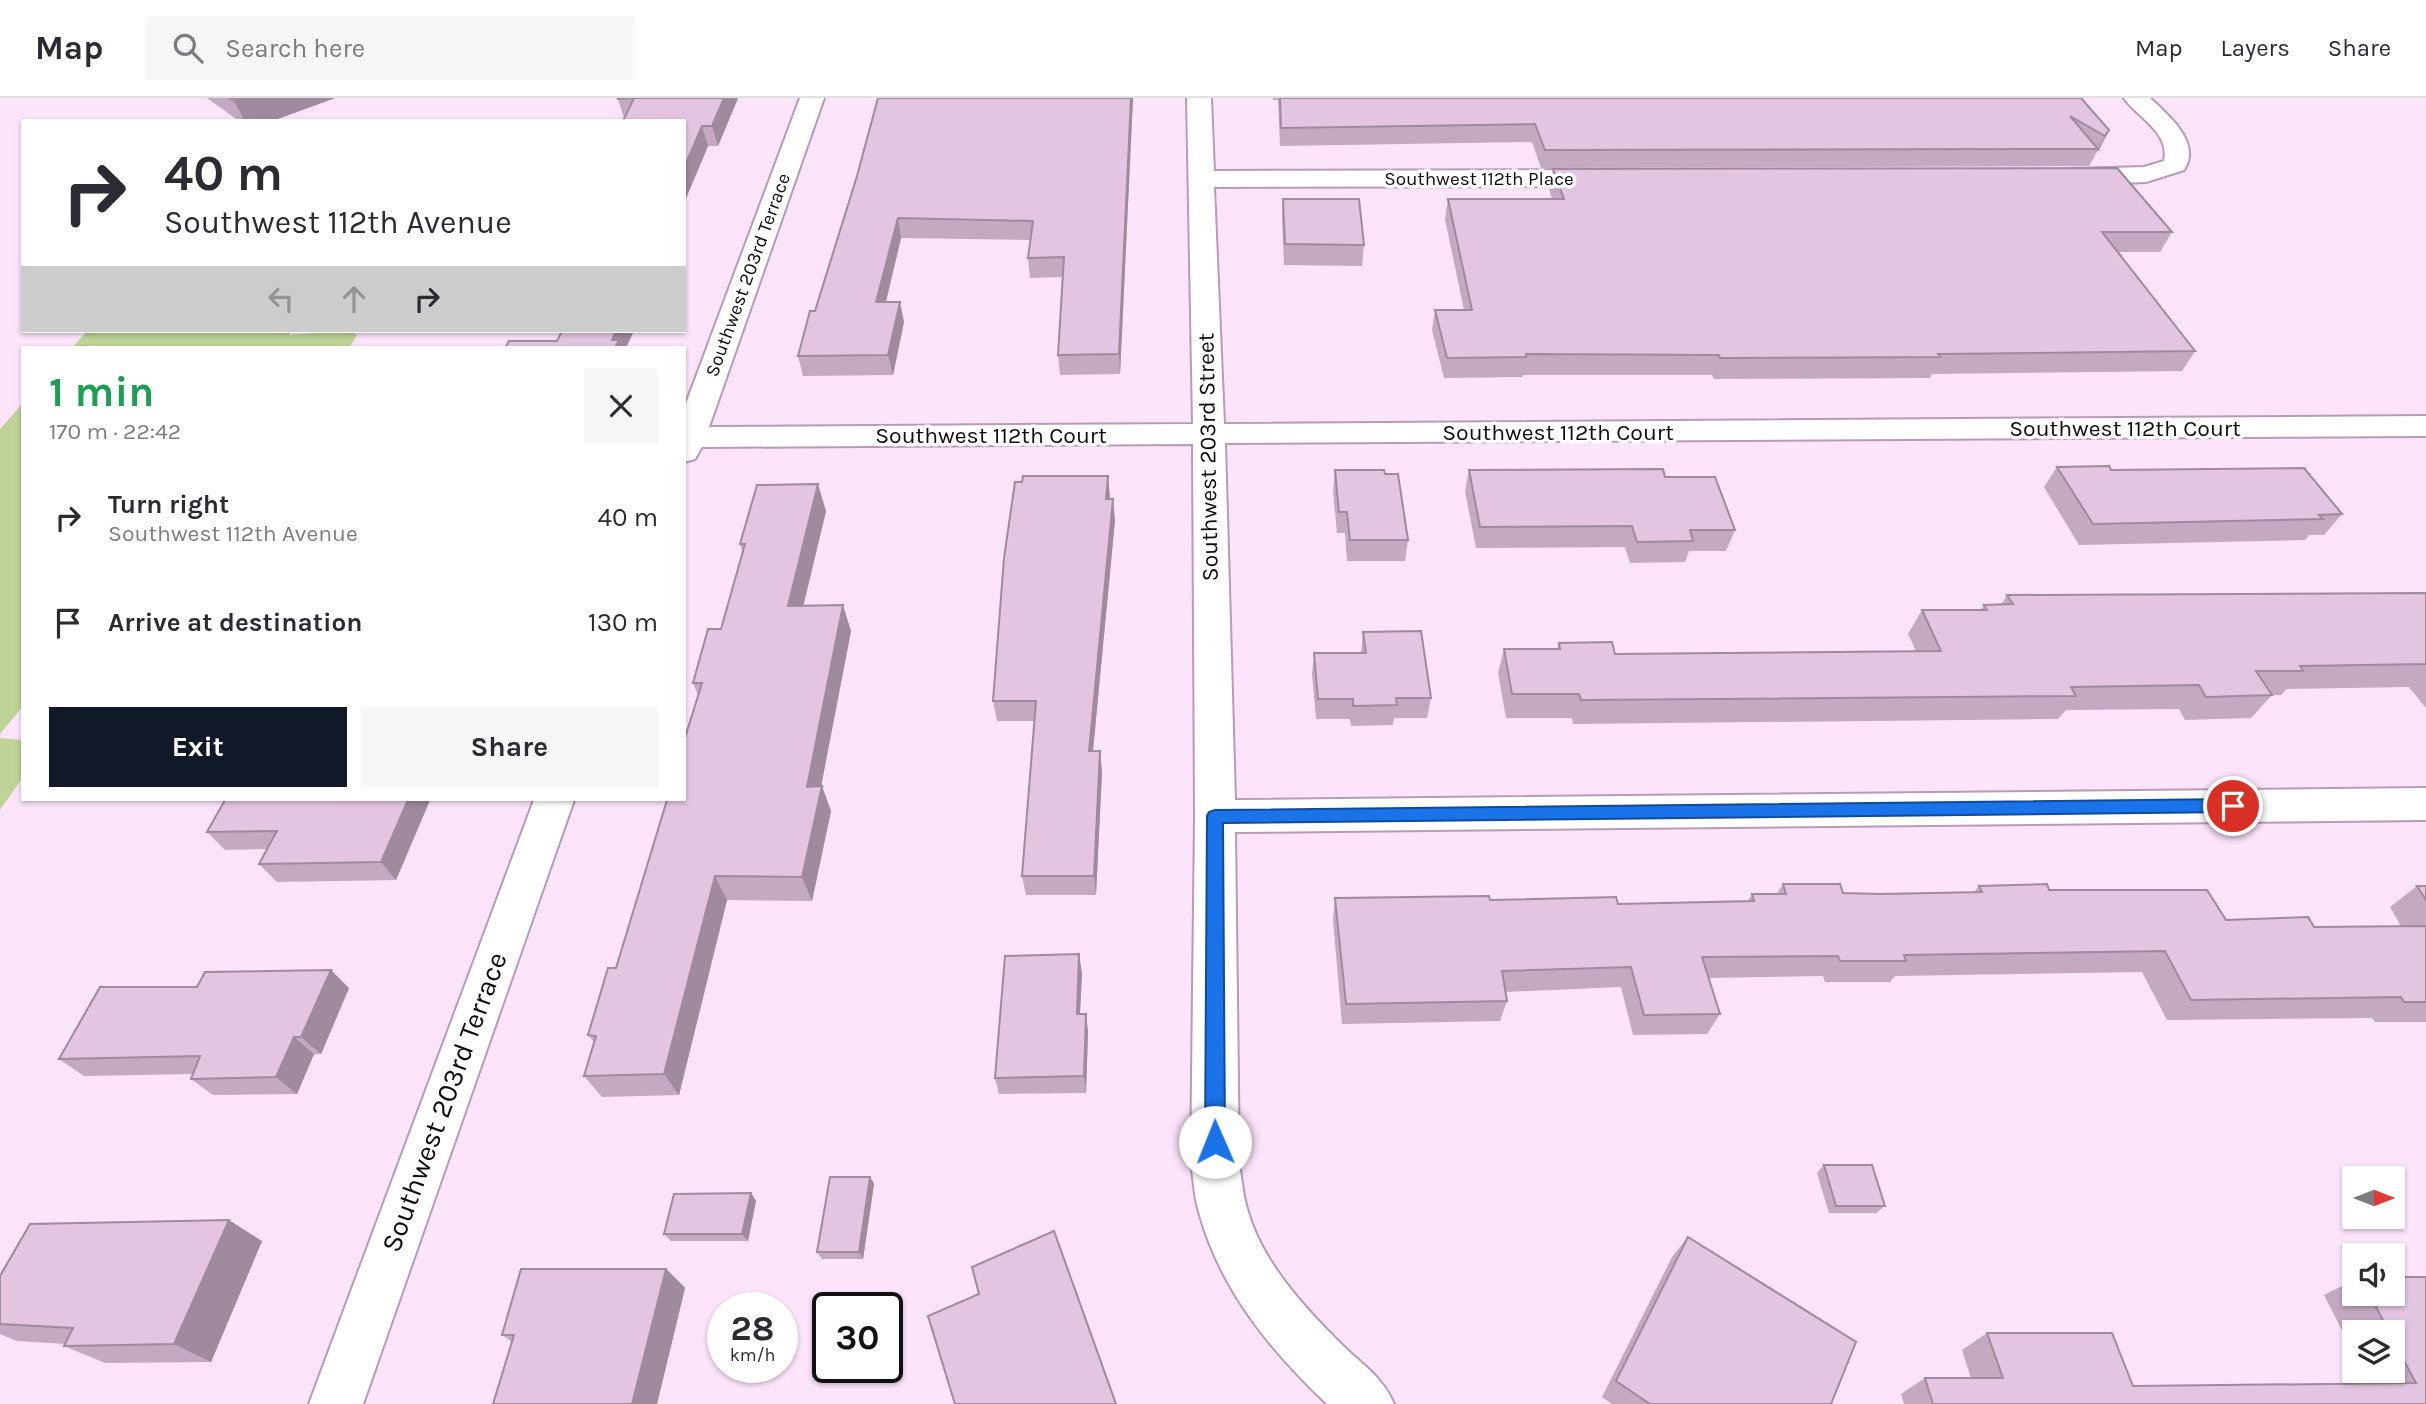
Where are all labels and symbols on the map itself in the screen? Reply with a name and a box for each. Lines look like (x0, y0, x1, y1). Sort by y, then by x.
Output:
street label: Southwest 112th Place (1384, 168, 1574, 190)
street label: Southwest 203rd Terrace (701, 170, 795, 380)
street label: Southwest 203rd Street (1192, 332, 1224, 582)
street label: Southwest 112th Court (2009, 415, 2241, 442)
street label: Southwest 112th Court (1442, 419, 1674, 446)
street label: Southwest 112th Court (875, 422, 1107, 449)
pin (2203, 776, 2263, 836)
street label: Southwest 203rd Terrace (374, 948, 514, 1256)
position arrow (1178, 1105, 1252, 1179)
north arrow (2342, 1166, 2404, 1228)
speed limit sign: 30 (812, 1292, 903, 1383)

